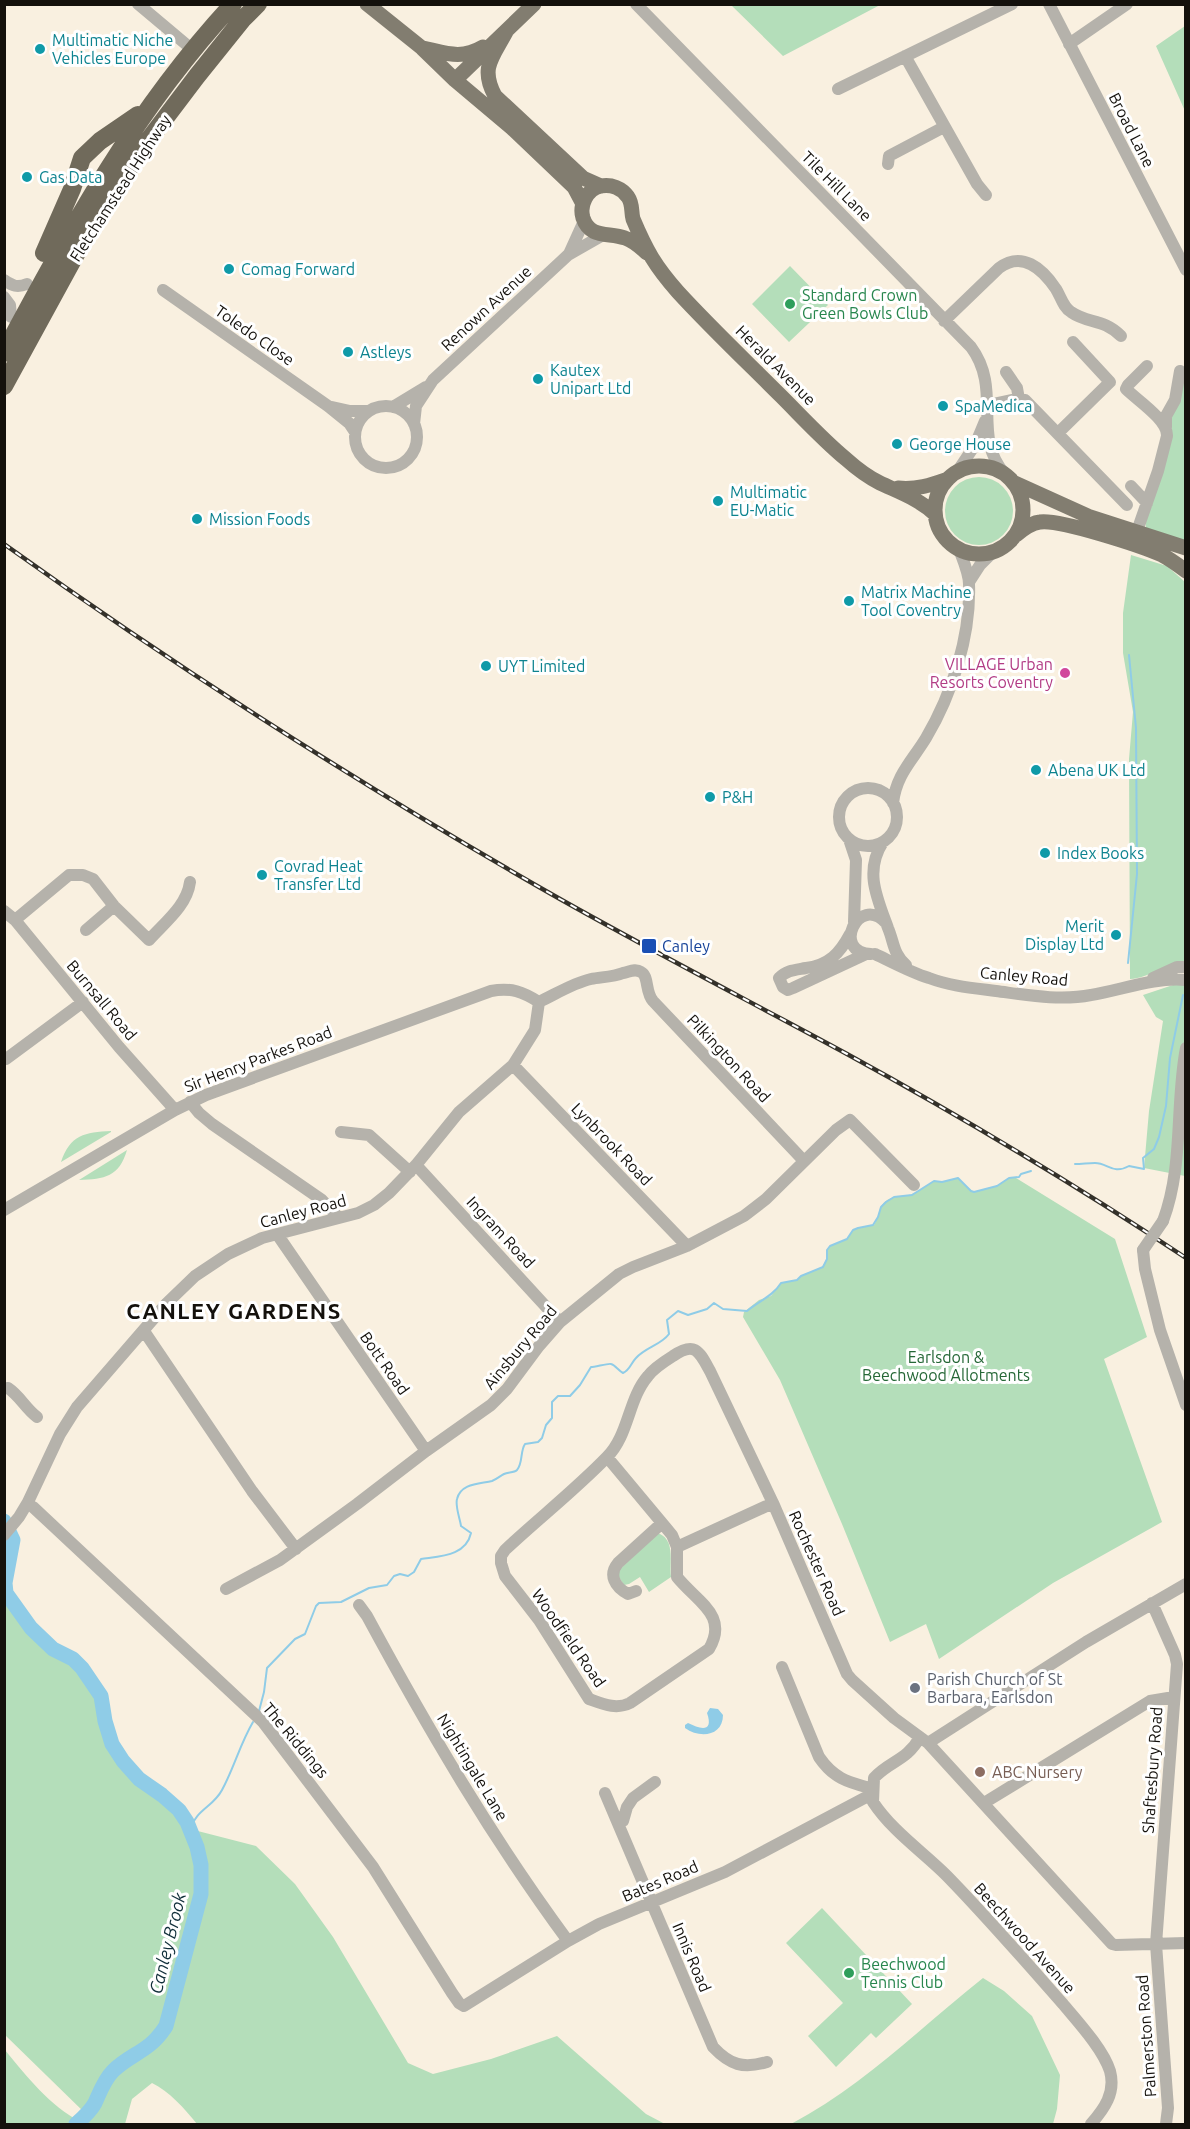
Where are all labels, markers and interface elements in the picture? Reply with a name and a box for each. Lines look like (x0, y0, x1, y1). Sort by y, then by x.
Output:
place label: Multimatic Niche Vehicles Europe (52, 31, 173, 67)
marker: Multimatic Niche Vehicles Europe (33, 42, 47, 56)
street label: Broad Lane (1106, 90, 1158, 170)
street label: Fletchamstead Highway (66, 111, 174, 265)
street label: Tile Hill Lane (798, 147, 876, 225)
place label: Gas Data (39, 168, 102, 186)
marker: Gas Data (20, 170, 34, 184)
place label: Comag Forward (241, 260, 355, 278)
marker: Comag Forward (222, 262, 236, 276)
street label: Renown Avenue (437, 262, 535, 354)
place label: Standard Crown Green Bowls Club (802, 286, 928, 322)
marker: Standard Crown Green Bowls Club (783, 297, 797, 311)
street label: Toledo Close (212, 301, 298, 369)
street label: Herald Avenue (732, 321, 820, 409)
place label: Astleys (360, 343, 412, 361)
marker: Astleys (341, 345, 355, 359)
place label: Kautex Unipart Ltd (550, 361, 631, 397)
marker: Kautex Unipart Ltd (531, 372, 545, 386)
place label: SpaMedica (955, 397, 1033, 415)
marker: SpaMedica (936, 399, 950, 413)
place label: George House (909, 435, 1011, 453)
marker: George House (890, 437, 904, 451)
place label: Multimatic EU-Matic (730, 483, 808, 519)
marker: Multimatic EU-Matic (711, 494, 725, 508)
place label: Mission Foods (209, 510, 310, 528)
marker: Mission Foods (190, 512, 204, 526)
place label: Matrix Machine Tool Coventry (861, 583, 972, 619)
marker: Matrix Machine Tool Coventry (842, 594, 856, 608)
place label: VILLAGE Urban Resorts Coventry (930, 655, 1053, 691)
place label: UYT Limited (498, 657, 585, 675)
marker: UYT Limited (479, 659, 493, 673)
marker: VILLAGE Urban Resorts Coventry (1058, 666, 1072, 680)
place label: Abena UK Ltd (1048, 761, 1146, 779)
marker: Abena UK Ltd (1029, 763, 1043, 777)
place label: P&H (722, 788, 753, 806)
marker: P&H (703, 790, 717, 804)
place label: Index Books (1057, 844, 1144, 862)
marker: Index Books (1038, 846, 1052, 860)
place label: Covrad Heat Transfer Ltd (274, 857, 363, 893)
marker: Covrad Heat Transfer Ltd (255, 868, 269, 882)
place label: Merit Display Ltd (1025, 917, 1105, 953)
marker: Merit Display Ltd (1109, 928, 1123, 942)
marker: Canley (640, 937, 658, 955)
place label: Canley (662, 937, 710, 955)
street label: Burnsall Road (63, 956, 141, 1044)
street label: Canley Road (979, 963, 1069, 989)
street label: Pilkington Road (684, 1010, 774, 1106)
street label: Sir Henry Parkes Road (182, 1023, 334, 1095)
street label: Lynbrook Road (568, 1099, 656, 1189)
street label: Canley Road (258, 1191, 348, 1231)
street label: Ingram Road (463, 1193, 539, 1271)
district label: CANLEY GARDENS (126, 1298, 342, 1323)
street label: Ainsbury Road (480, 1302, 560, 1392)
street label: Bott Road (357, 1328, 413, 1398)
park label: Earlsdon & Beechwood Allotments (862, 1348, 1030, 1384)
street label: Rochester Road (786, 1508, 848, 1618)
street label: Woodfield Road (528, 1586, 610, 1690)
place label: Parish Church of St Barbara, Earlsdon (927, 1670, 1063, 1706)
marker: Parish Church of St Barbara, Earlsdon (908, 1681, 922, 1695)
street label: The Riddings (259, 1699, 333, 1781)
street label: Shaftesbury Road (1139, 1706, 1165, 1834)
street label: Nightingale Lane (434, 1710, 512, 1824)
place label: ABC Nursery (992, 1763, 1083, 1781)
marker: ABC Nursery (973, 1765, 987, 1779)
street label: Bates Road (619, 1857, 701, 1905)
street label: Beechwood Avenue (971, 1879, 1079, 1997)
water label: Canley Brook (145, 1889, 189, 1996)
street label: Innis Road (669, 1920, 715, 1994)
place label: Beechwood Tennis Club (861, 1955, 946, 1991)
marker: Beechwood Tennis Club (842, 1966, 856, 1980)
street label: Palmerston Road (1133, 1974, 1159, 2098)

